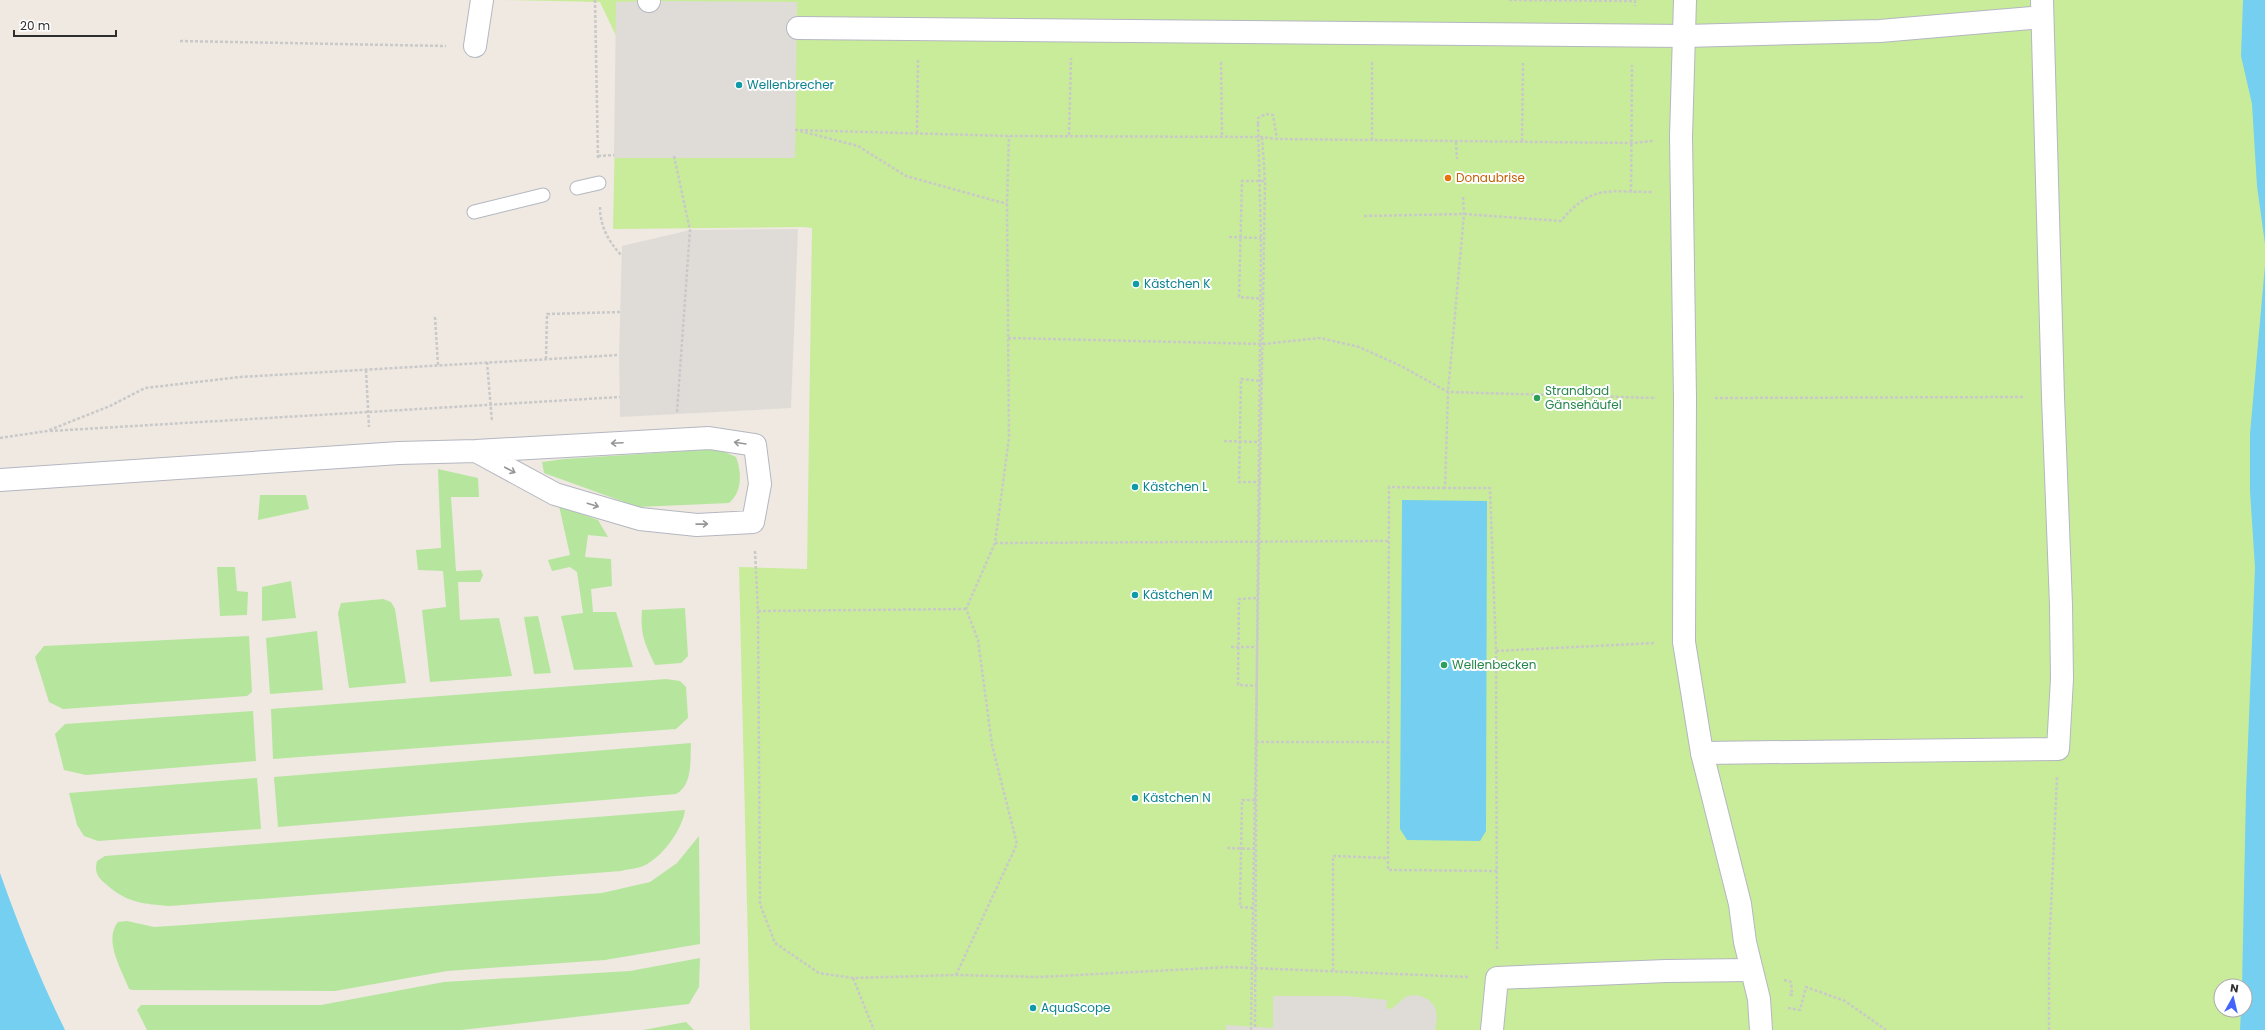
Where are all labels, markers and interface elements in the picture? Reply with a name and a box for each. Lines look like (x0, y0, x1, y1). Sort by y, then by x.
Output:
scale bar (14, 12, 116, 38)
text: 20 m (20, 17, 50, 34)
place label: Wellenbrecher (747, 76, 835, 93)
marker: Wellenbrecher (734, 80, 744, 90)
place label: Donaubrise (1456, 169, 1525, 186)
marker: Donaubrise (1443, 173, 1453, 183)
place label: Kästchen K (1144, 275, 1210, 292)
marker: Kästchen K (1131, 279, 1141, 289)
place label: Strandbad Gänsehäufel (1545, 382, 1622, 413)
marker: Strandbad Gänsehäufel (1532, 393, 1542, 403)
one-way arrow (611, 439, 624, 447)
one-way arrow (734, 439, 747, 447)
one-way arrow (504, 466, 516, 474)
place label: Kästchen L (1143, 478, 1207, 495)
marker: Kästchen L (1130, 482, 1140, 492)
one-way arrow (586, 502, 599, 509)
one-way arrow (695, 520, 708, 528)
place label: Kästchen M (1143, 586, 1213, 603)
marker: Kästchen M (1130, 590, 1140, 600)
place label: Wellenbecken (1452, 656, 1536, 673)
marker: Wellenbecken (1439, 660, 1449, 670)
place label: Kästchen N (1143, 789, 1211, 806)
marker: Kästchen N (1130, 793, 1140, 803)
north arrow (2213, 978, 2253, 1018)
text: N (2229, 980, 2240, 997)
place label: AquaScope (1041, 999, 1111, 1016)
marker: AquaScope (1028, 1003, 1038, 1013)

